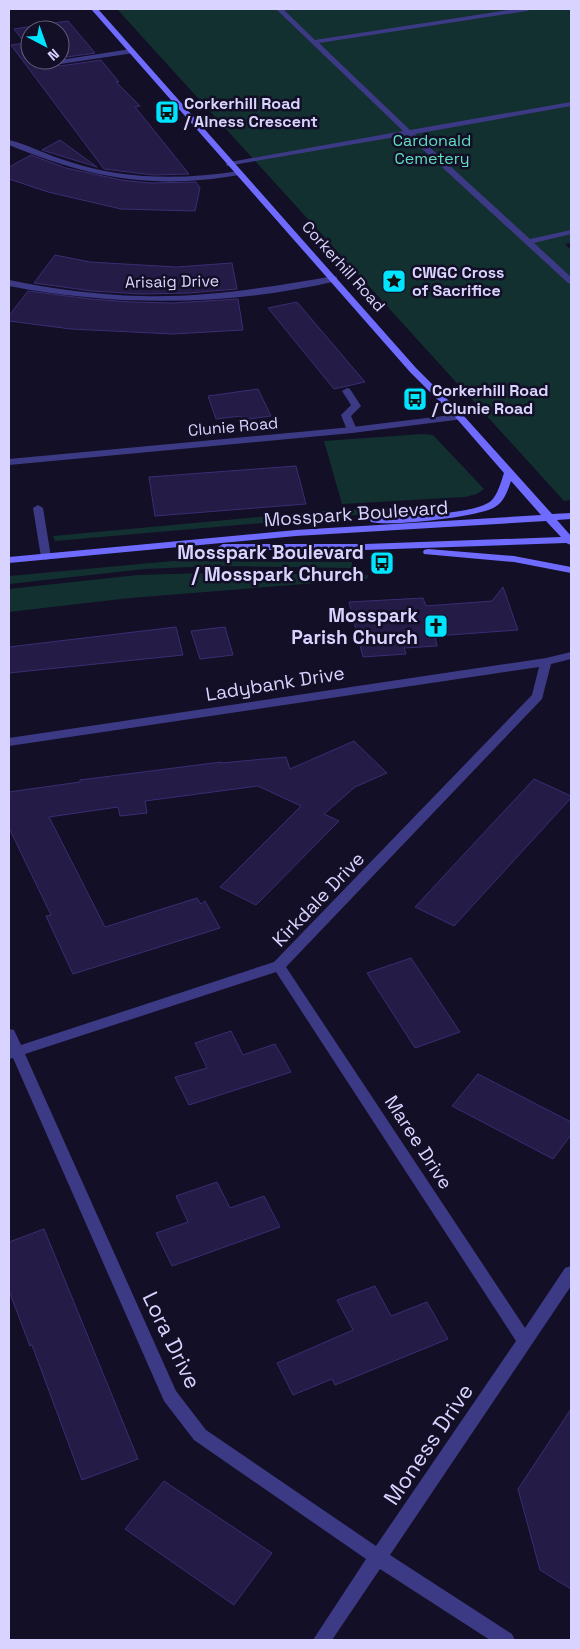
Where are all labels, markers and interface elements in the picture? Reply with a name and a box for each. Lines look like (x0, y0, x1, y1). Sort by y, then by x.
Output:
north arrow (20, 20, 70, 70)
text: N (44, 45, 63, 65)
place label: Corkerhill Road / Alness Crescent (183, 93, 318, 132)
bus stop icon: Corkerhill Road / Alness Crescent (154, 99, 180, 125)
park label: Cardonald Cemetery (393, 130, 471, 169)
street label: Corkerhill Road (297, 217, 390, 316)
place label: CWGC Cross of Sacrifice (412, 262, 504, 301)
place icon: CWGC Cross of Sacrifice (381, 268, 407, 294)
street label: Arisaig Drive (125, 270, 219, 293)
place label: Corkerhill Road / Clunie Road (431, 380, 548, 419)
bus stop icon: Corkerhill Road / Clunie Road (402, 386, 428, 412)
street label: Clunie Road (187, 412, 279, 441)
street label: Mosspark Boulevard (263, 495, 449, 532)
place label: Mosspark Boulevard / Mosspark Church (177, 540, 364, 587)
bus stop icon: Mosspark Boulevard / Mosspark Church (369, 550, 395, 576)
place label: Mosspark Parish Church (291, 603, 418, 650)
church icon: Mosspark Parish Church (423, 613, 449, 639)
street label: Ladybank Drive (204, 660, 346, 707)
street label: Kirkdale Drive (267, 847, 370, 952)
street label: Maree Drive (379, 1091, 458, 1194)
street label: Lora Drive (137, 1287, 207, 1393)
street label: Moness Drive (377, 1378, 479, 1510)

